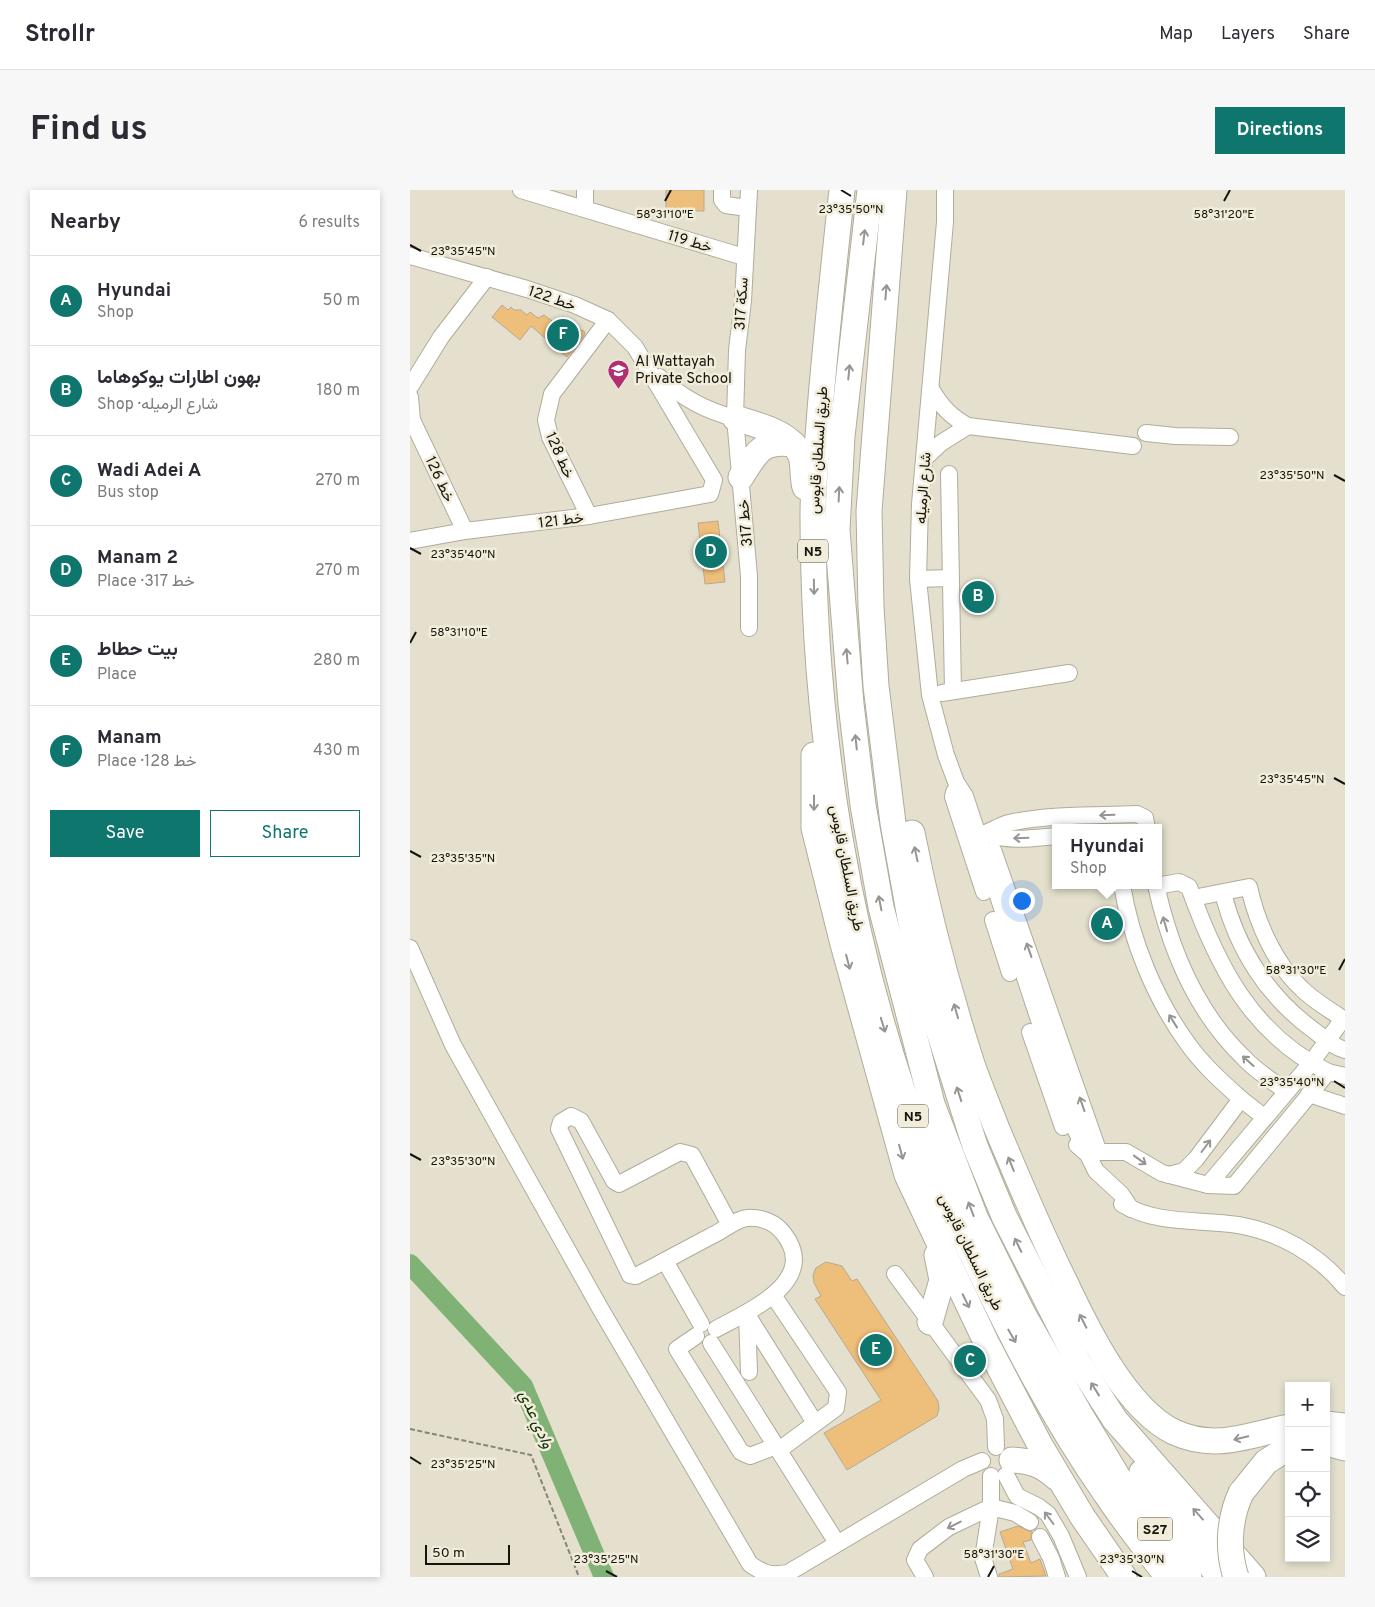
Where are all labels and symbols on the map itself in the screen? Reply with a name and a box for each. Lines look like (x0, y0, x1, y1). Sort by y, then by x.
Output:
text: 23°35'50"N (818, 202, 884, 218)
text: 58°31'10"E (636, 207, 694, 223)
text: 58°31'20"E (1193, 207, 1255, 223)
street label: خط 119 (665, 227, 714, 258)
one-way arrow (860, 230, 870, 246)
text: 23°35'45"N (431, 244, 495, 260)
street label: سكة 317 (731, 277, 754, 331)
street label: خط 122 (525, 282, 578, 316)
one-way arrow (881, 284, 891, 300)
pin: F (547, 316, 579, 354)
place label: Al Wattayah Private School (635, 353, 732, 389)
school or university icon: Al Wattayah Private School (607, 358, 631, 389)
one-way arrow (844, 364, 854, 380)
street label: طريق السلطان قابوس (806, 385, 833, 515)
street label: خط 128 (540, 429, 577, 482)
street label: شارع الرميله (913, 451, 936, 525)
street label: خط 126 (420, 454, 458, 506)
text: 23°35'50"N (1259, 468, 1325, 484)
one-way arrow (834, 486, 843, 502)
street label: خط 317 (735, 498, 758, 547)
street label: خط 121 (537, 509, 585, 534)
pin: D (695, 533, 727, 571)
road number: N5 (798, 540, 828, 562)
text: 23°35'40"N (430, 547, 496, 563)
one-way arrow (809, 578, 819, 595)
pin: B (962, 578, 994, 616)
text: 58°31'10"E (430, 625, 488, 641)
one-way arrow (842, 648, 852, 664)
one-way arrow (851, 735, 861, 751)
text: 23°35'45"N (1260, 772, 1324, 788)
one-way arrow (809, 795, 819, 811)
street label: طريق السلطان قابوس (824, 804, 867, 933)
one-way arrow (1099, 811, 1115, 820)
one-way arrow (1014, 834, 1030, 843)
one-way arrow (911, 846, 920, 862)
text: 23°35'35"N (431, 851, 495, 867)
your location (1009, 888, 1035, 914)
one-way arrow (875, 895, 885, 911)
pin: A (1091, 905, 1123, 943)
one-way arrow (1160, 916, 1170, 932)
one-way arrow (1024, 943, 1033, 959)
one-way arrow (844, 953, 853, 969)
text: 58°31'30"E (1266, 963, 1326, 979)
one-way arrow (951, 1003, 961, 1019)
one-way arrow (1168, 1015, 1178, 1029)
one-way arrow (878, 1017, 888, 1033)
one-way arrow (1241, 1056, 1254, 1067)
text: 23°35'40"N (1259, 1075, 1325, 1091)
one-way arrow (954, 1087, 963, 1103)
one-way arrow (1077, 1097, 1086, 1112)
road number: N5 (898, 1104, 928, 1128)
one-way arrow (1200, 1140, 1211, 1153)
one-way arrow (896, 1143, 906, 1159)
text: 23°35'30"N (431, 1154, 495, 1170)
one-way arrow (1133, 1155, 1147, 1165)
one-way arrow (1006, 1156, 1015, 1171)
street label: طريق السلطان قابوس (933, 1191, 1006, 1314)
one-way arrow (966, 1202, 976, 1217)
one-way arrow (1013, 1238, 1023, 1253)
one-way arrow (961, 1293, 971, 1308)
one-way arrow (1078, 1313, 1088, 1328)
one-way arrow (1007, 1329, 1017, 1344)
pin: E (860, 1331, 892, 1369)
pin: C (954, 1342, 986, 1380)
one-way arrow (1089, 1382, 1099, 1396)
water label: وادي عدي (512, 1388, 557, 1453)
one-way arrow (1234, 1434, 1250, 1443)
text: 23°35'25"N (431, 1457, 495, 1473)
one-way arrow (1192, 1507, 1204, 1520)
one-way arrow (1044, 1511, 1054, 1525)
road number: S27 (1138, 1518, 1172, 1540)
one-way arrow (946, 1520, 961, 1530)
scale bar (425, 1542, 510, 1565)
text: 58°31'30"E (964, 1547, 1024, 1563)
text: 23°35'25"N (574, 1552, 638, 1568)
text: 23°35'30"N (1100, 1552, 1164, 1568)

